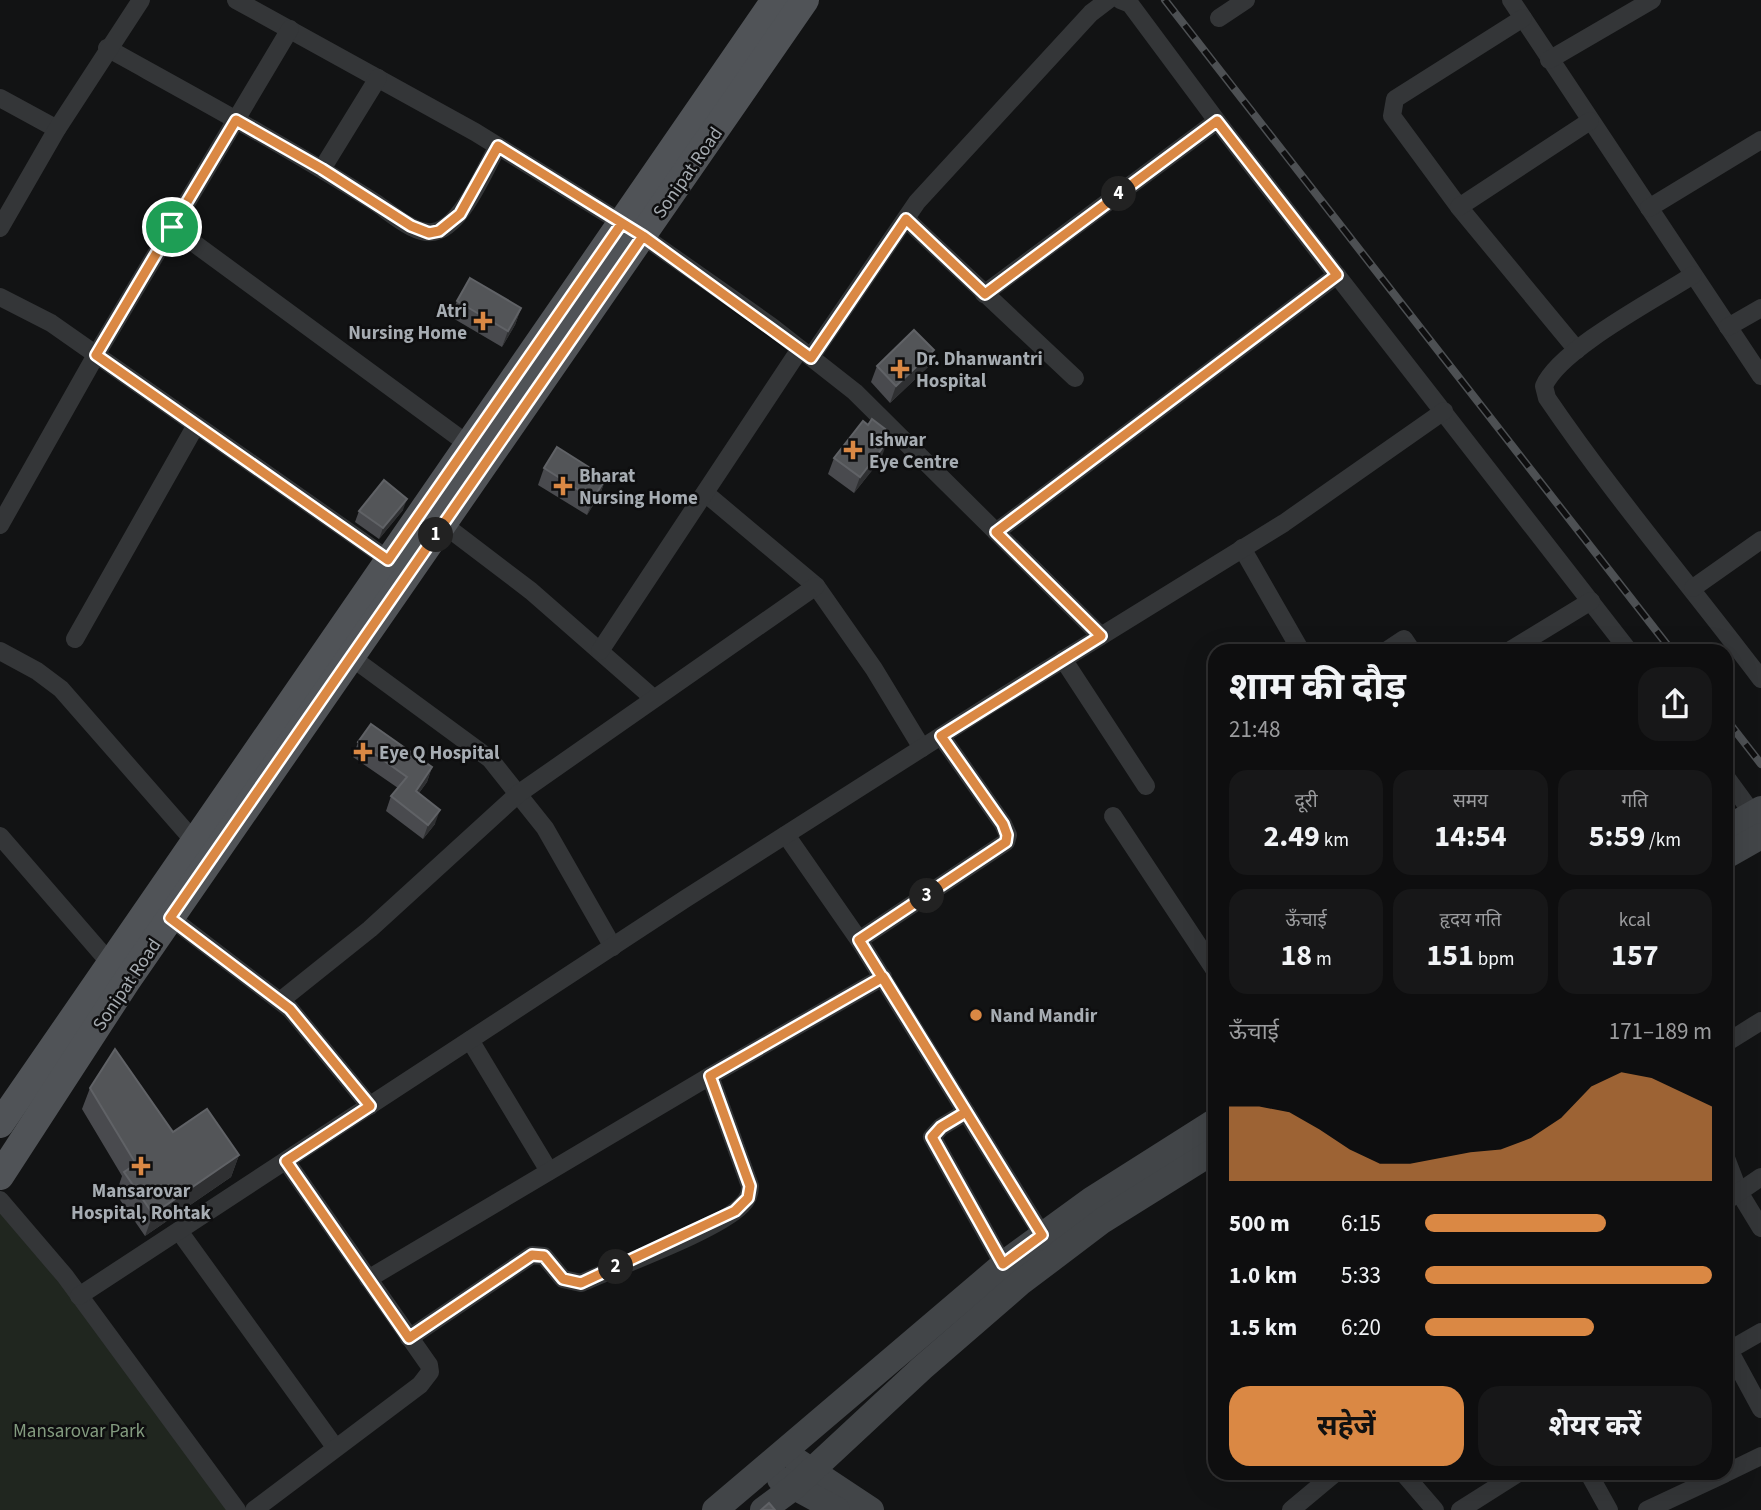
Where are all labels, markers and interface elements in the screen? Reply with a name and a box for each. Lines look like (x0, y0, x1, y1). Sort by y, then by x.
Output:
street label: Sonipat Road (647, 122, 730, 224)
pin: 4 (1102, 176, 1136, 212)
text: 4 (1113, 180, 1124, 207)
pin (142, 197, 202, 257)
icon: arrive (153, 208, 191, 246)
place label: Atri Nursing Home (348, 298, 467, 347)
marker: Atri Nursing Home (473, 311, 493, 331)
place label: Dr. Dhanwantri Hospital (916, 346, 1043, 395)
marker: Dr. Dhanwantri Hospital (890, 359, 910, 379)
place label: Ishwar Eye Centre (869, 427, 959, 476)
marker: Ishwar Eye Centre (843, 440, 863, 460)
place label: Bharat Nursing Home (579, 463, 698, 512)
marker: Bharat Nursing Home (553, 476, 573, 496)
pin: 1 (418, 518, 453, 552)
text: 1 (430, 521, 441, 548)
text: शाम की दौड़ (1229, 660, 1406, 714)
button: share (1638, 667, 1712, 741)
text: 21:48 (1229, 713, 1280, 746)
place label: Eye Q Hospital (379, 740, 500, 767)
marker: Eye Q Hospital (353, 742, 373, 762)
text: दूरी (1295, 788, 1318, 815)
text: समय (1453, 788, 1488, 815)
text: गति (1622, 788, 1648, 815)
text: 2.49 (1263, 815, 1320, 858)
text: 14:54 (1434, 815, 1507, 858)
text: 5:59 (1589, 815, 1645, 858)
text: km (1320, 827, 1349, 854)
text: /km (1645, 827, 1681, 854)
pin: 3 (909, 878, 944, 914)
text: 3 (921, 882, 932, 909)
text: ऊँचाई (1286, 907, 1327, 934)
text: हृदय गति (1440, 907, 1501, 934)
text: kcal (1619, 907, 1651, 934)
street label: Sonipat Road (86, 933, 168, 1036)
text: 18 (1281, 934, 1312, 977)
text: 151 (1426, 934, 1474, 977)
text: 157 (1611, 934, 1659, 977)
text: m (1312, 946, 1332, 973)
text: bpm (1474, 946, 1515, 973)
place label: Nand Mandir (990, 1003, 1098, 1030)
marker: Nand Mandir (968, 1007, 984, 1023)
text: ऊँचाई (1229, 1015, 1279, 1048)
text: 171–189 m (1609, 1015, 1712, 1048)
marker: Mansarovar Hospital, Rohtak (131, 1156, 151, 1176)
place label: Mansarovar Hospital, Rohtak (71, 1178, 211, 1227)
text: 500 m (1229, 1207, 1290, 1240)
text: 6:15 (1341, 1207, 1381, 1240)
pin: 2 (598, 1250, 634, 1284)
text: 2 (610, 1253, 621, 1280)
text: 1.0 km (1229, 1259, 1297, 1292)
text: 5:33 (1341, 1259, 1381, 1292)
text: 1.5 km (1229, 1311, 1297, 1344)
text: 6:20 (1341, 1311, 1381, 1344)
button: सहेजें (1229, 1386, 1464, 1466)
button: शेयर करें (1478, 1386, 1712, 1466)
park label: Mansarovar Park (13, 1418, 146, 1445)

